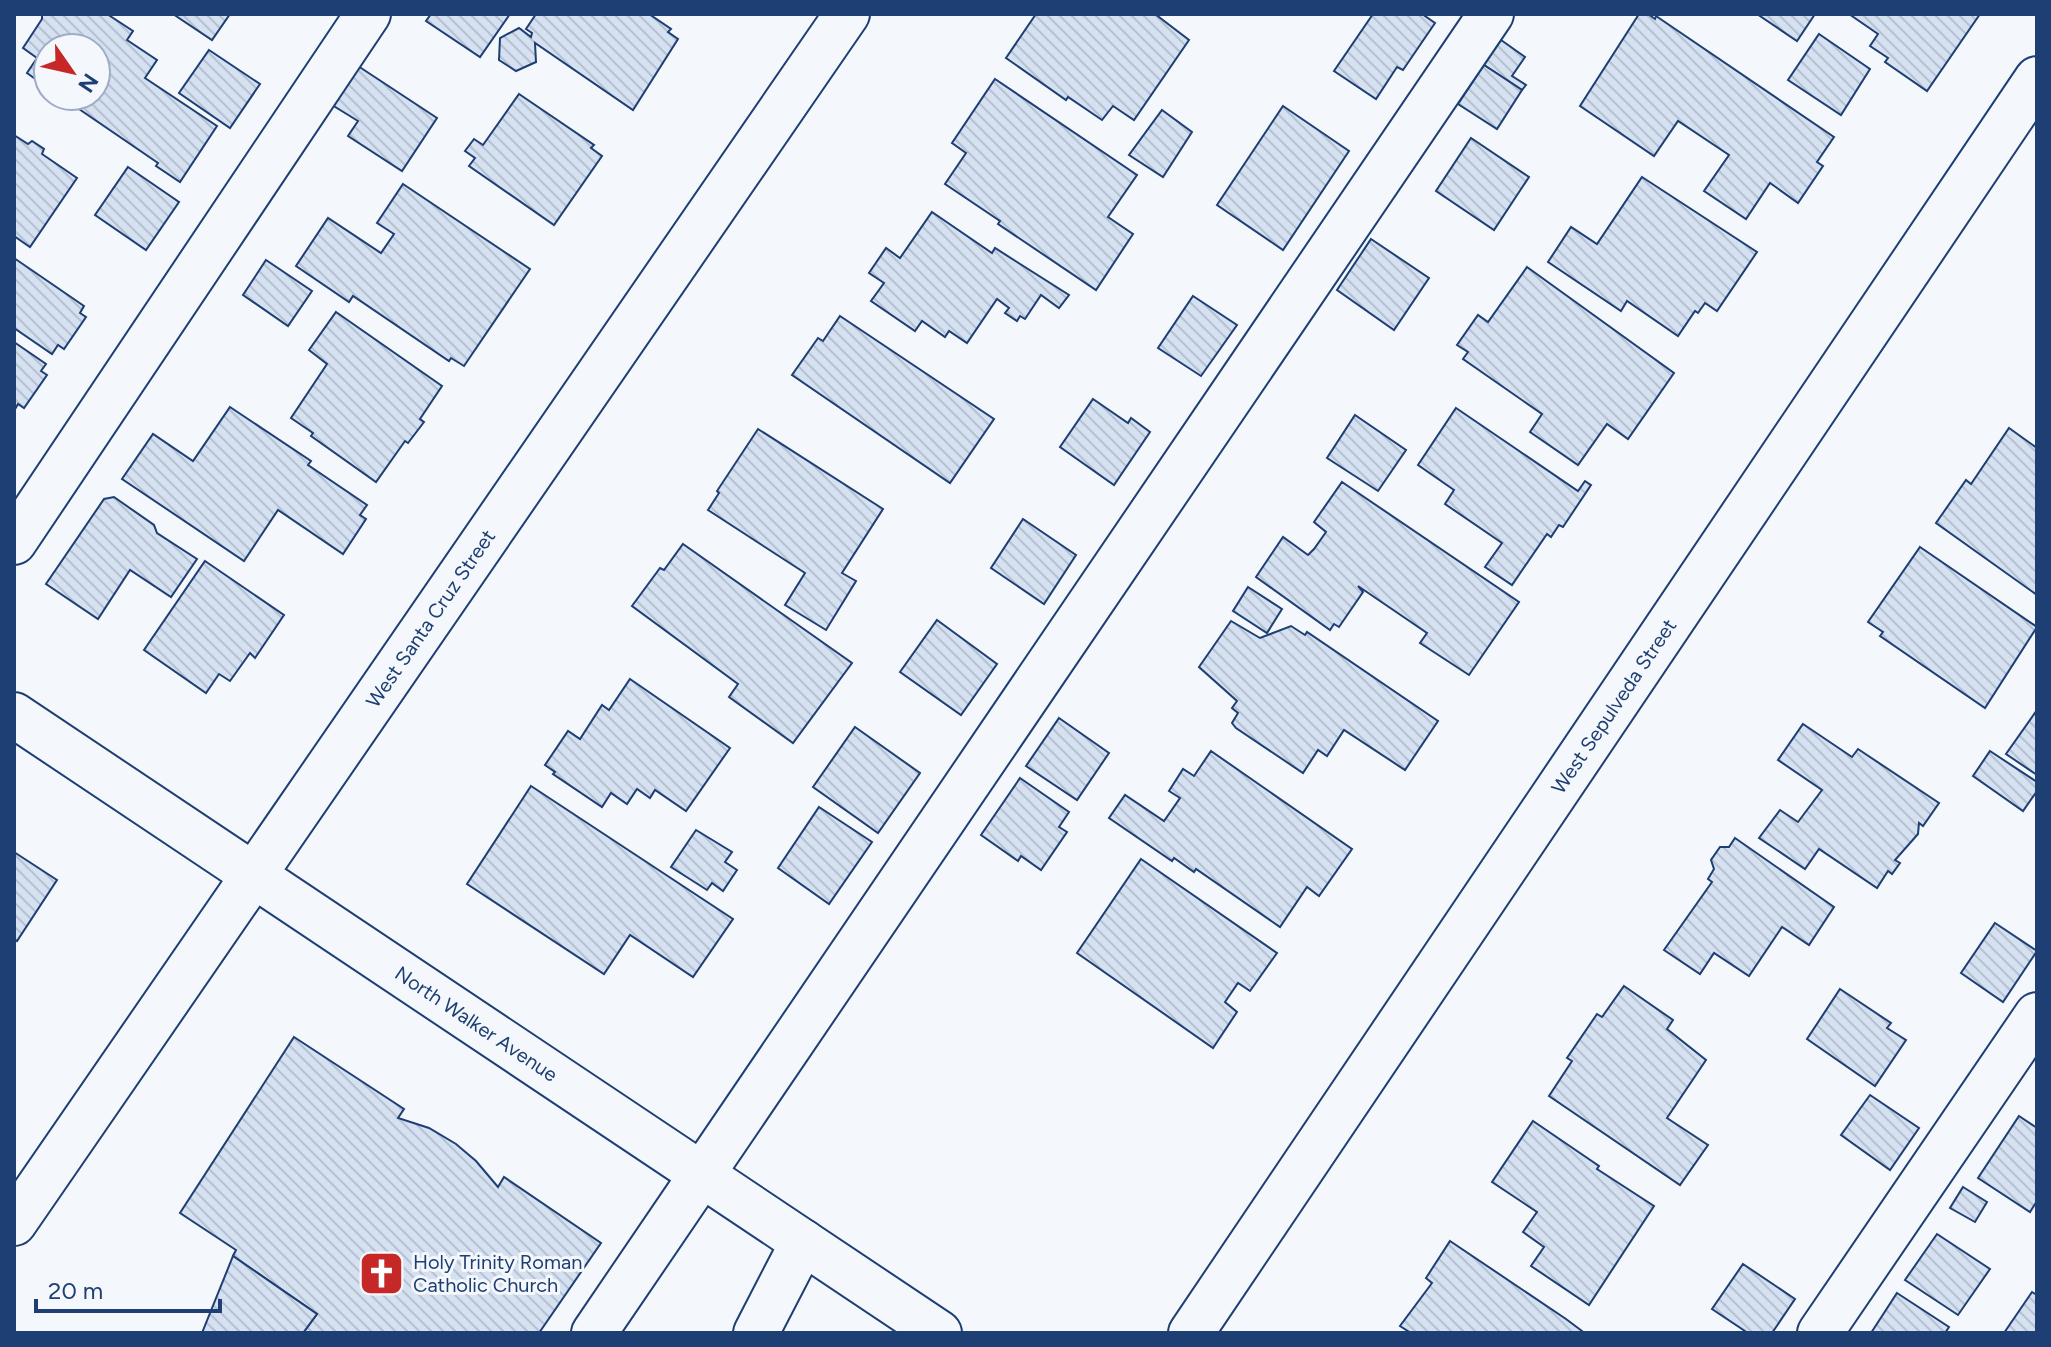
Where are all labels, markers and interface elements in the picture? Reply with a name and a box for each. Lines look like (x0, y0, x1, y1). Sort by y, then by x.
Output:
north arrow (32, 32, 112, 112)
text: N (72, 68, 104, 98)
street label: West Santa Cruz Street (361, 525, 500, 712)
street label: West Sepulveda Street (1546, 614, 1681, 798)
street label: North Walker Avenue (391, 961, 562, 1087)
church icon: Holy Trinity Roman Catholic Church (358, 1250, 406, 1298)
place label: Holy Trinity Roman Catholic Church (413, 1250, 582, 1297)
scale bar (36, 1263, 220, 1313)
text: 20 m (48, 1276, 103, 1305)

